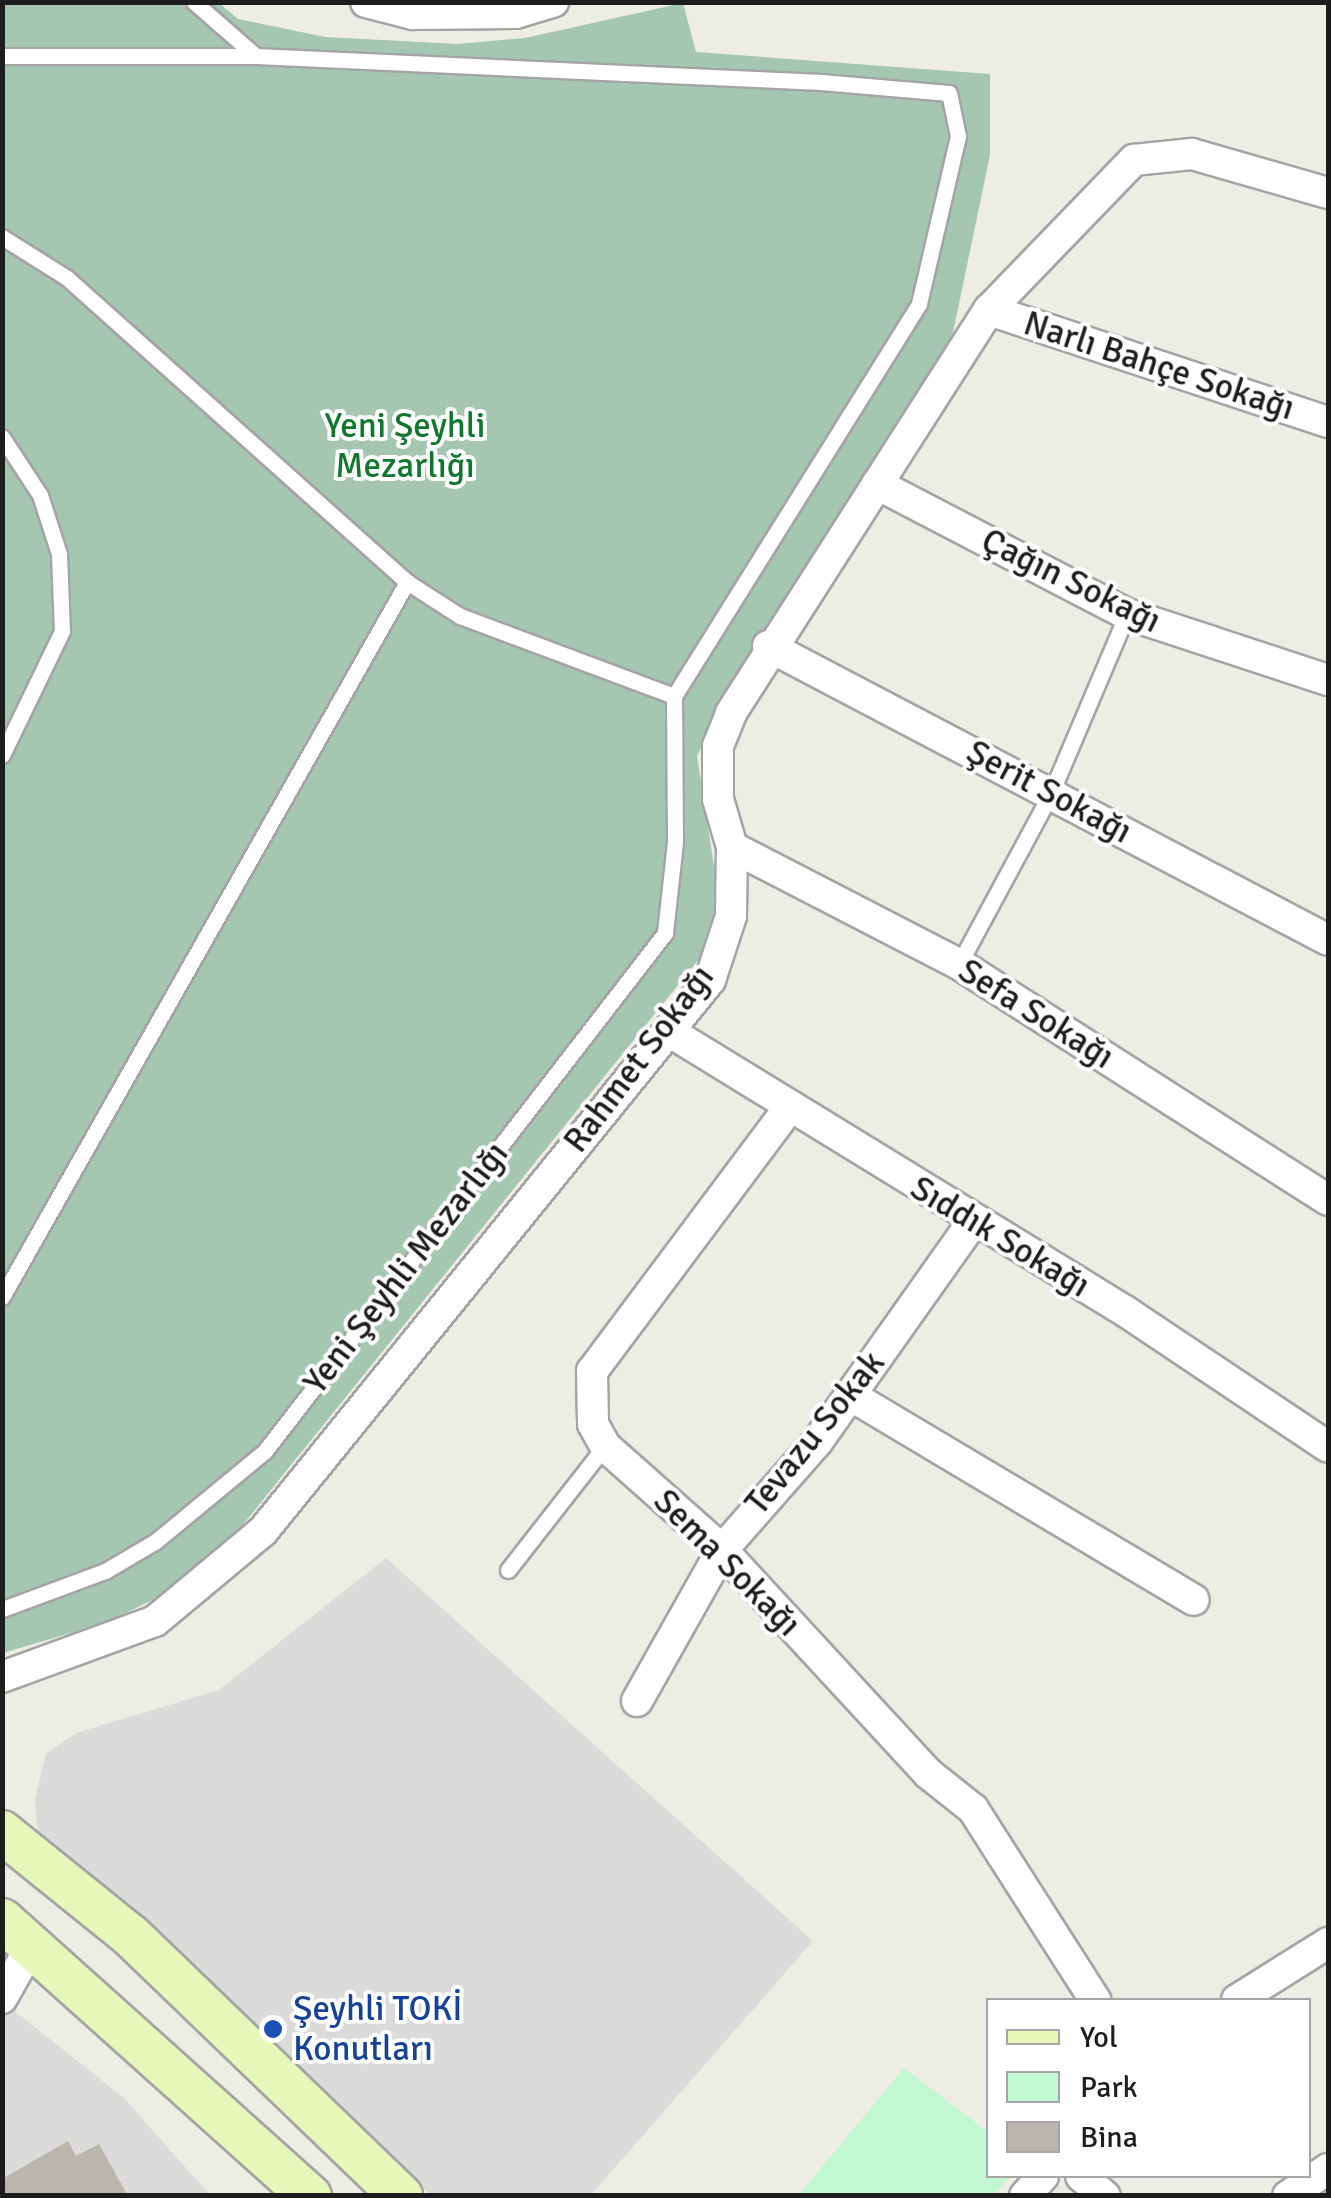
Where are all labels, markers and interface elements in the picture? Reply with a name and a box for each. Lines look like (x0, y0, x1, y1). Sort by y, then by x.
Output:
street label: Narlı Bahçe Sokağı (1018, 302, 1300, 430)
park label: Yeni Şeyhli Mezarlığı (325, 405, 485, 487)
street label: Çağın Sokağı (975, 520, 1167, 642)
street label: Şerit Sokağı (959, 731, 1139, 853)
street label: Sefa Sokağı (951, 950, 1121, 1078)
street label: Rahmet Sokağı (555, 957, 723, 1161)
street label: Yeni Şeyhli Mezarlığı (295, 1134, 517, 1402)
street label: Sıddık Sokağı (903, 1167, 1097, 1307)
street label: Tevazu Sokak (736, 1343, 894, 1523)
street label: Sema Sokağı (645, 1481, 809, 1645)
place label: Şeyhli TOKİ Konutları (293, 1988, 463, 2070)
legend (986, 1998, 1311, 2178)
marker: Şeyhli TOKİ Konutları (262, 2018, 284, 2040)
text: Yol (1080, 2019, 1118, 2056)
text: Park (1080, 2069, 1138, 2106)
text: Bina (1080, 2119, 1138, 2156)

